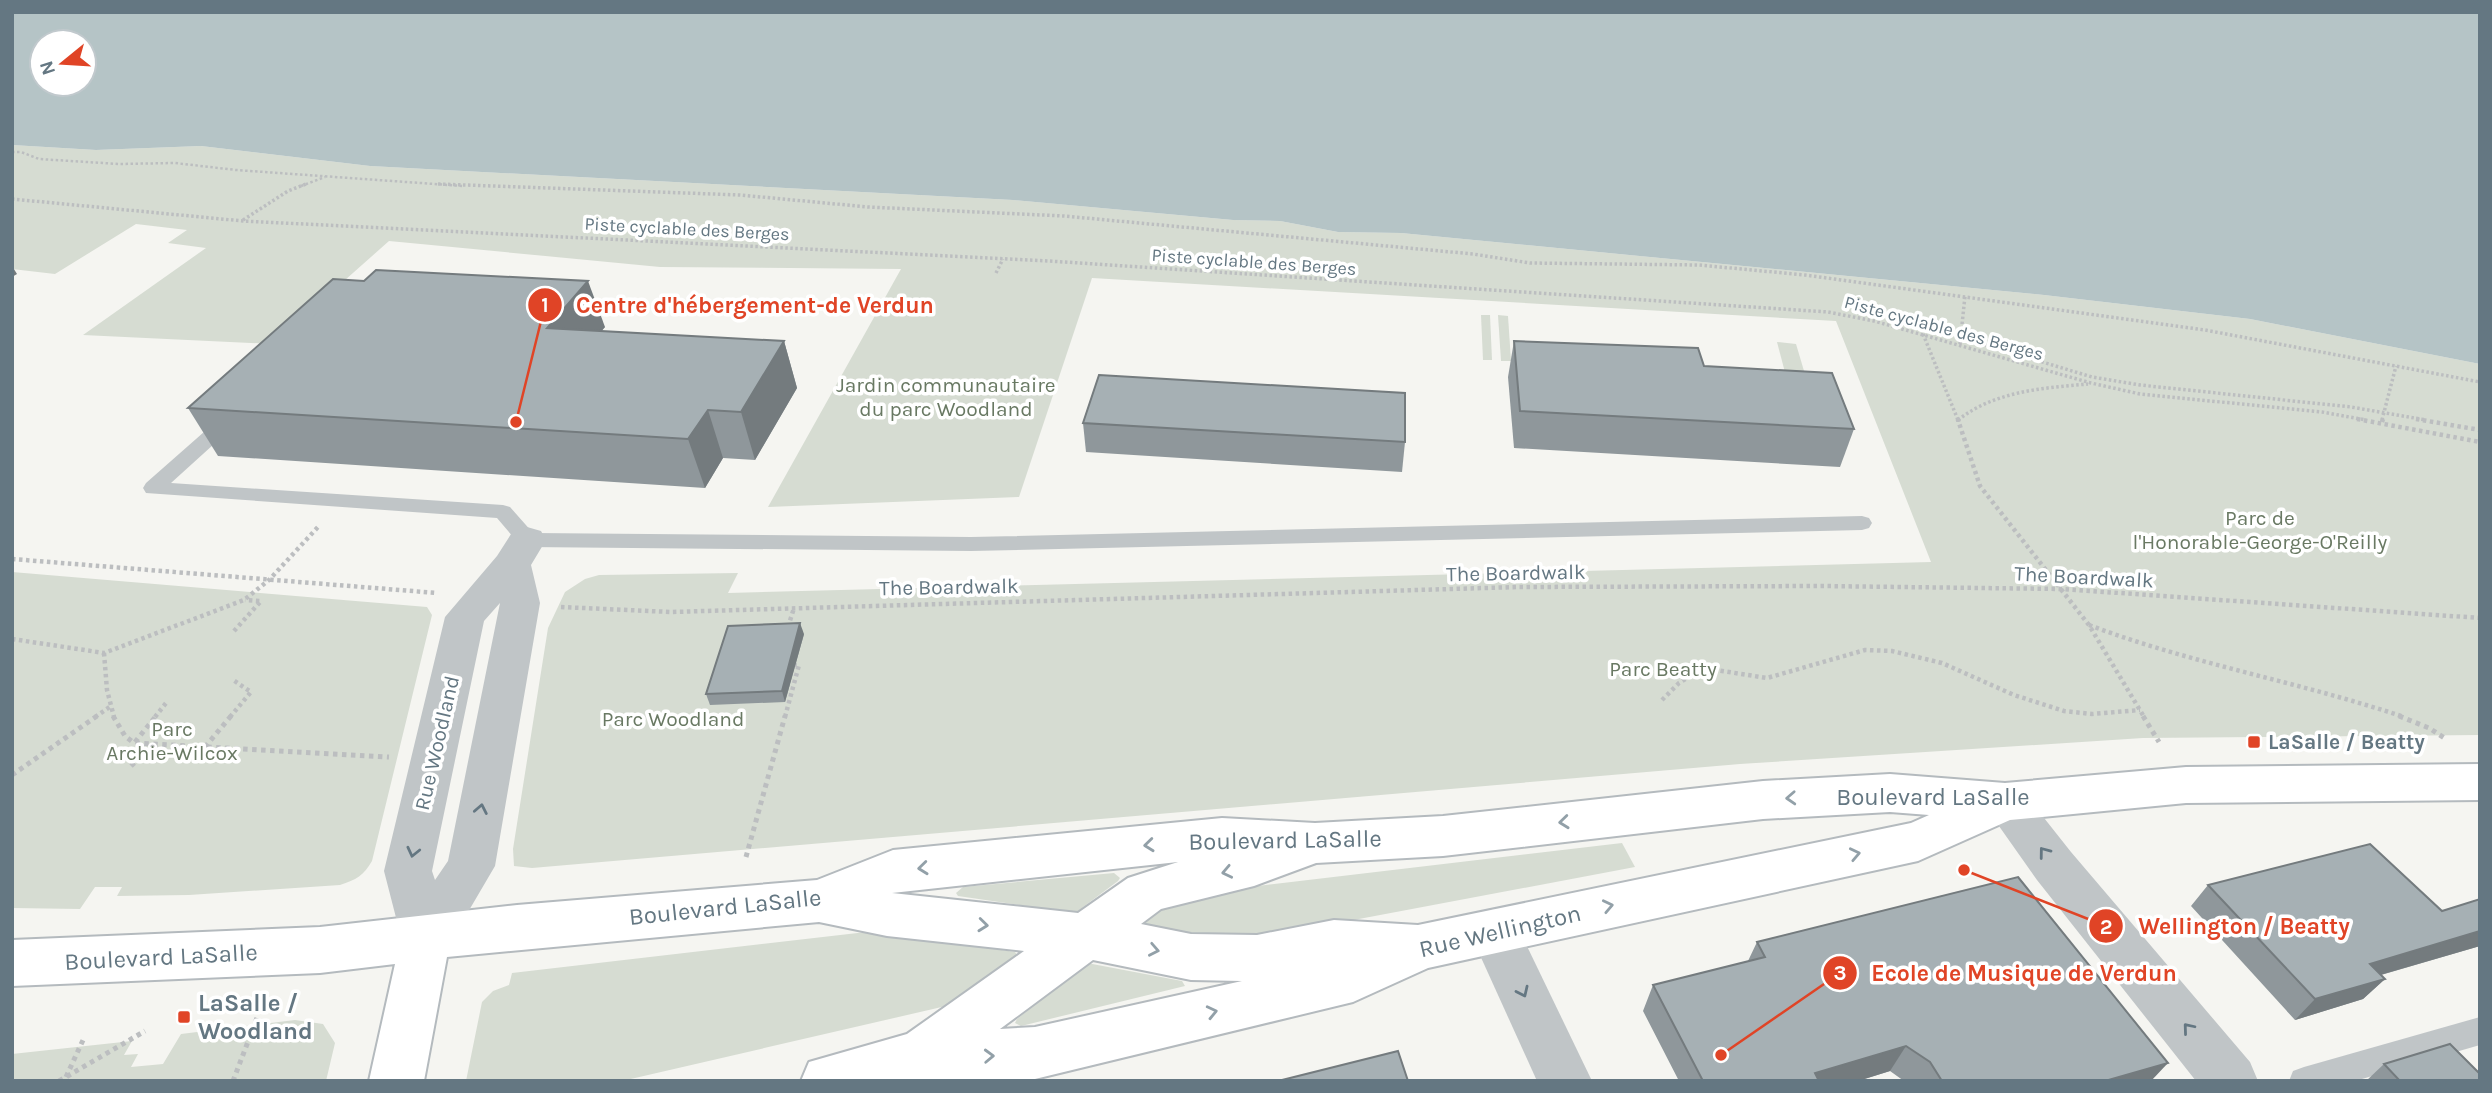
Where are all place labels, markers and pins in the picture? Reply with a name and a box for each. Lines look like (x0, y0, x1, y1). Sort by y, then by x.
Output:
callout: Centre d'hébergement-de Verdun (528, 283, 948, 327)
place label: LaSalle / Beatty (2268, 730, 2425, 754)
marker: LaSalle / Beatty (2246, 734, 2262, 750)
callout: Wellington / Beatty (2089, 904, 2363, 948)
callout: Ecole de Musique de Verdun (1823, 951, 2191, 995)
place label: LaSalle / Woodland (198, 989, 313, 1045)
marker: LaSalle / Woodland (176, 1009, 192, 1025)

